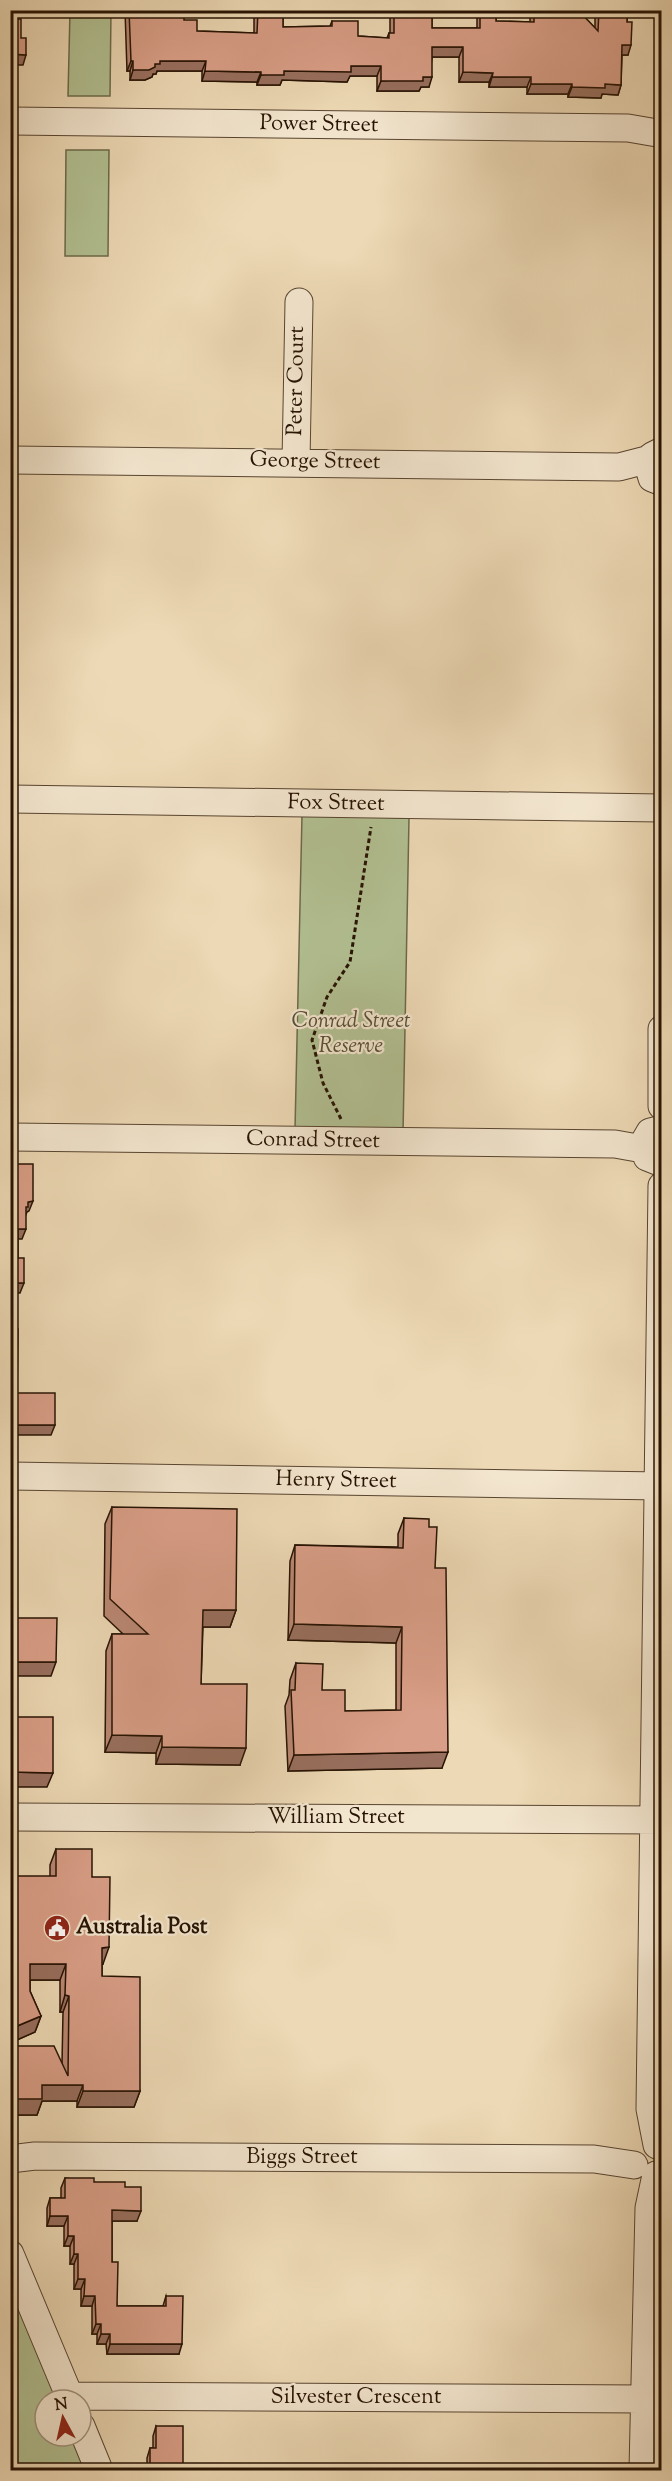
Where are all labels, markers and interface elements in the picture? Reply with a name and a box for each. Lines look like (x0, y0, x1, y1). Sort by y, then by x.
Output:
street label: Power Street (259, 108, 379, 142)
street label: Peter Court (280, 325, 314, 436)
street label: George Street (249, 445, 381, 479)
street label: Fox Street (287, 787, 385, 821)
park label: Conrad Street Reserve (291, 1006, 411, 1063)
street label: Conrad Street (246, 1124, 381, 1158)
street label: Henry Street (275, 1464, 397, 1498)
street label: William Street (267, 1802, 405, 1834)
place label: Australia Post (76, 1912, 208, 1944)
public building icon: Australia Post (42, 1913, 72, 1943)
street label: Biggs Street (246, 2142, 358, 2174)
street label: Silvester Crescent (271, 2382, 442, 2414)
north arrow (33, 2388, 93, 2448)
text: N (53, 2393, 69, 2418)

